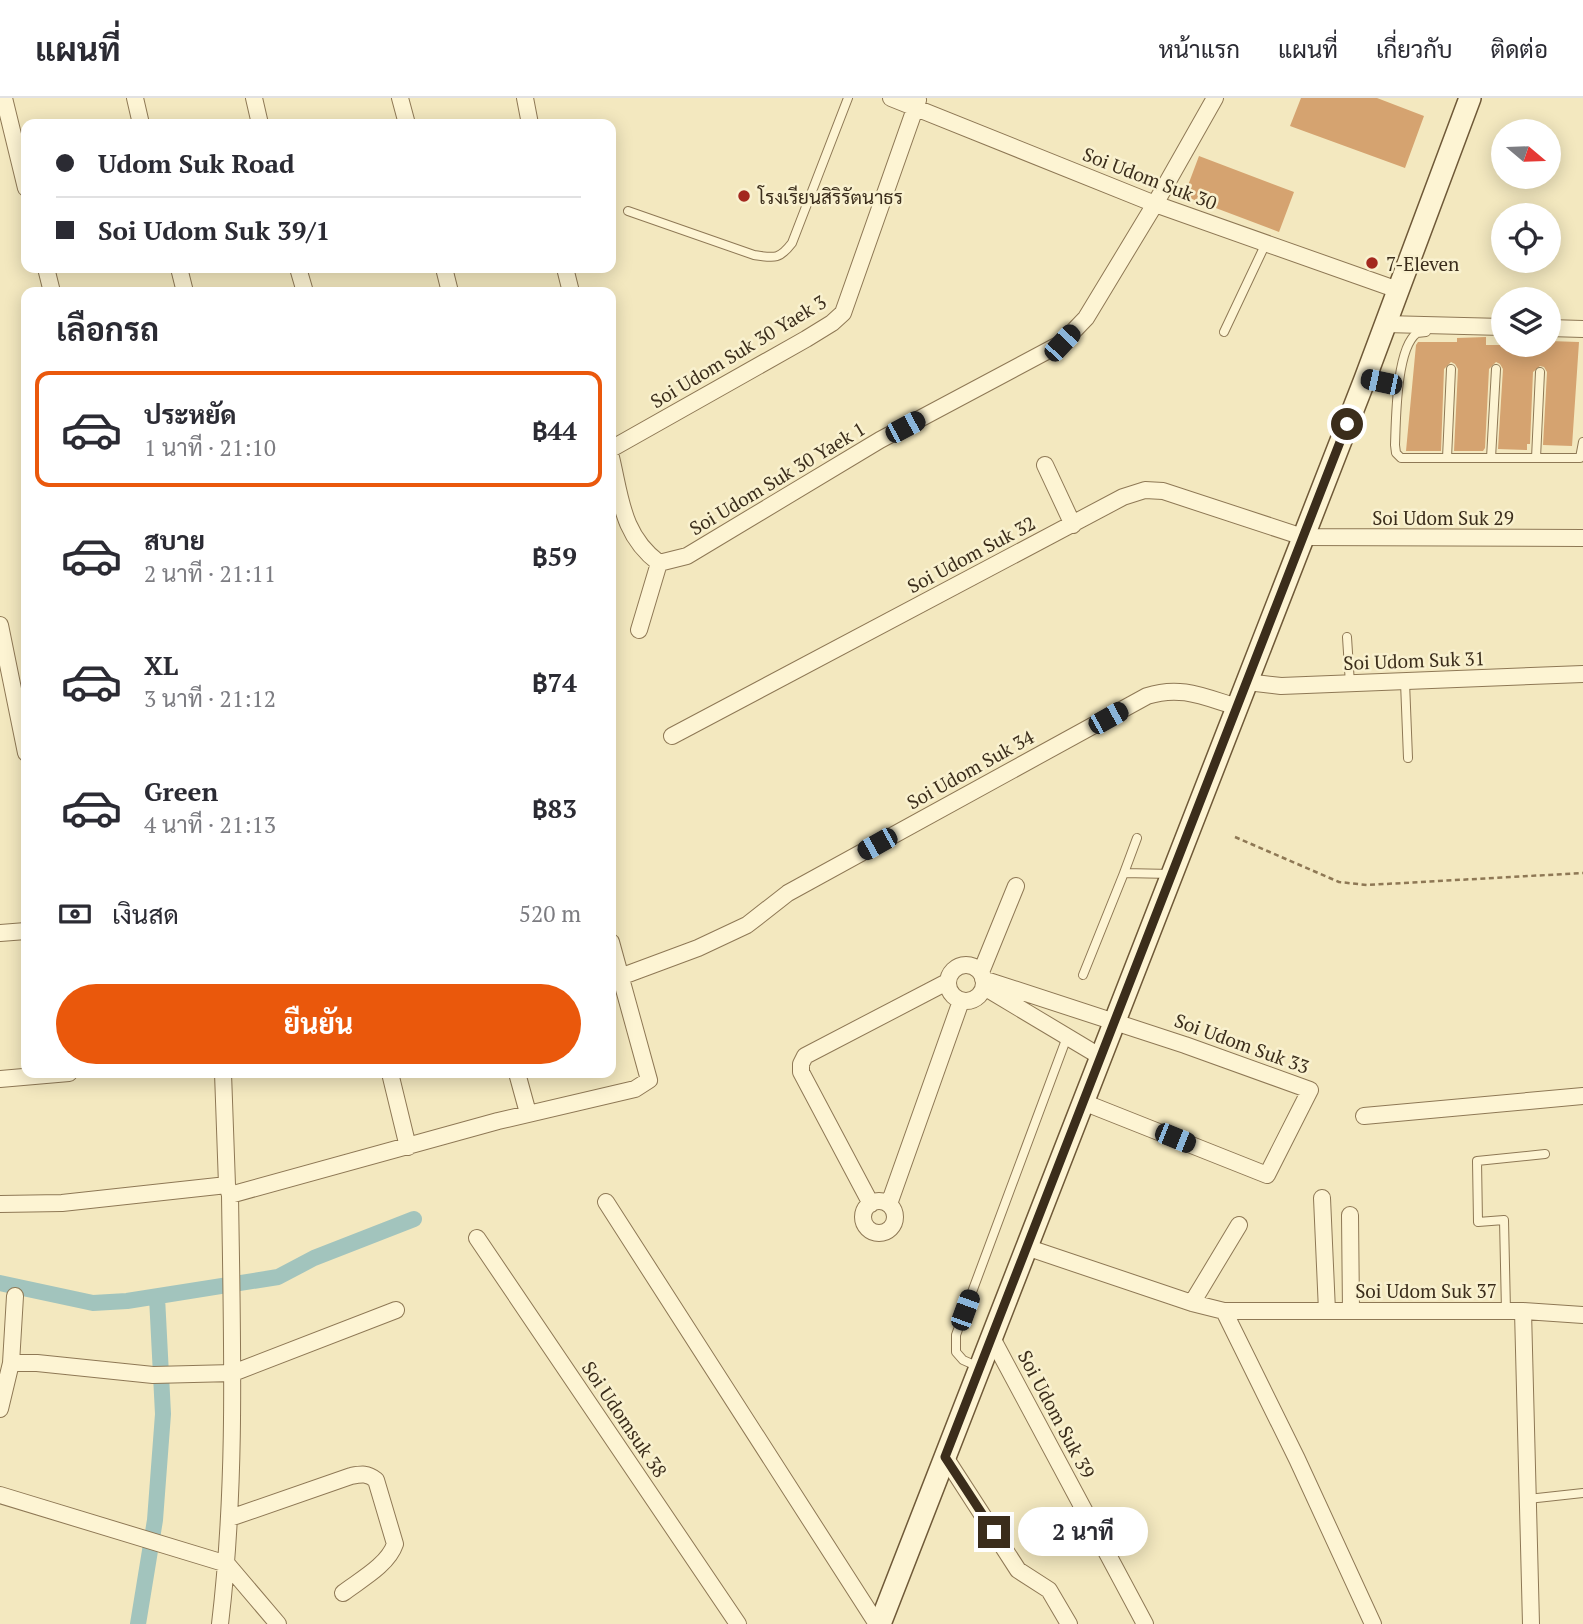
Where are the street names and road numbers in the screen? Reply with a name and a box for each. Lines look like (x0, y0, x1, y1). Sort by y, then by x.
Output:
street label: Soi Udom Suk 30 (1079, 141, 1221, 215)
street label: Soi Udom Suk 30 Yaek 3 (646, 289, 830, 413)
street label: Soi Udom Suk 30 Yaek 1 (685, 416, 869, 540)
street label: Soi Udom Suk 29 (1372, 505, 1514, 530)
street label: Soi Udom Suk 32 (903, 510, 1039, 598)
street label: Soi Udom Suk 31 (1343, 645, 1485, 675)
street label: Soi Udom Suk 34 (902, 723, 1039, 814)
street label: Soi Udom Suk 33 (1171, 1007, 1313, 1079)
street label: Soi Udom Suk 37 (1355, 1278, 1497, 1303)
street label: Soi Udom Suk 39 (1013, 1346, 1101, 1482)
street label: Soi Udomsuk 38 (577, 1356, 673, 1482)

